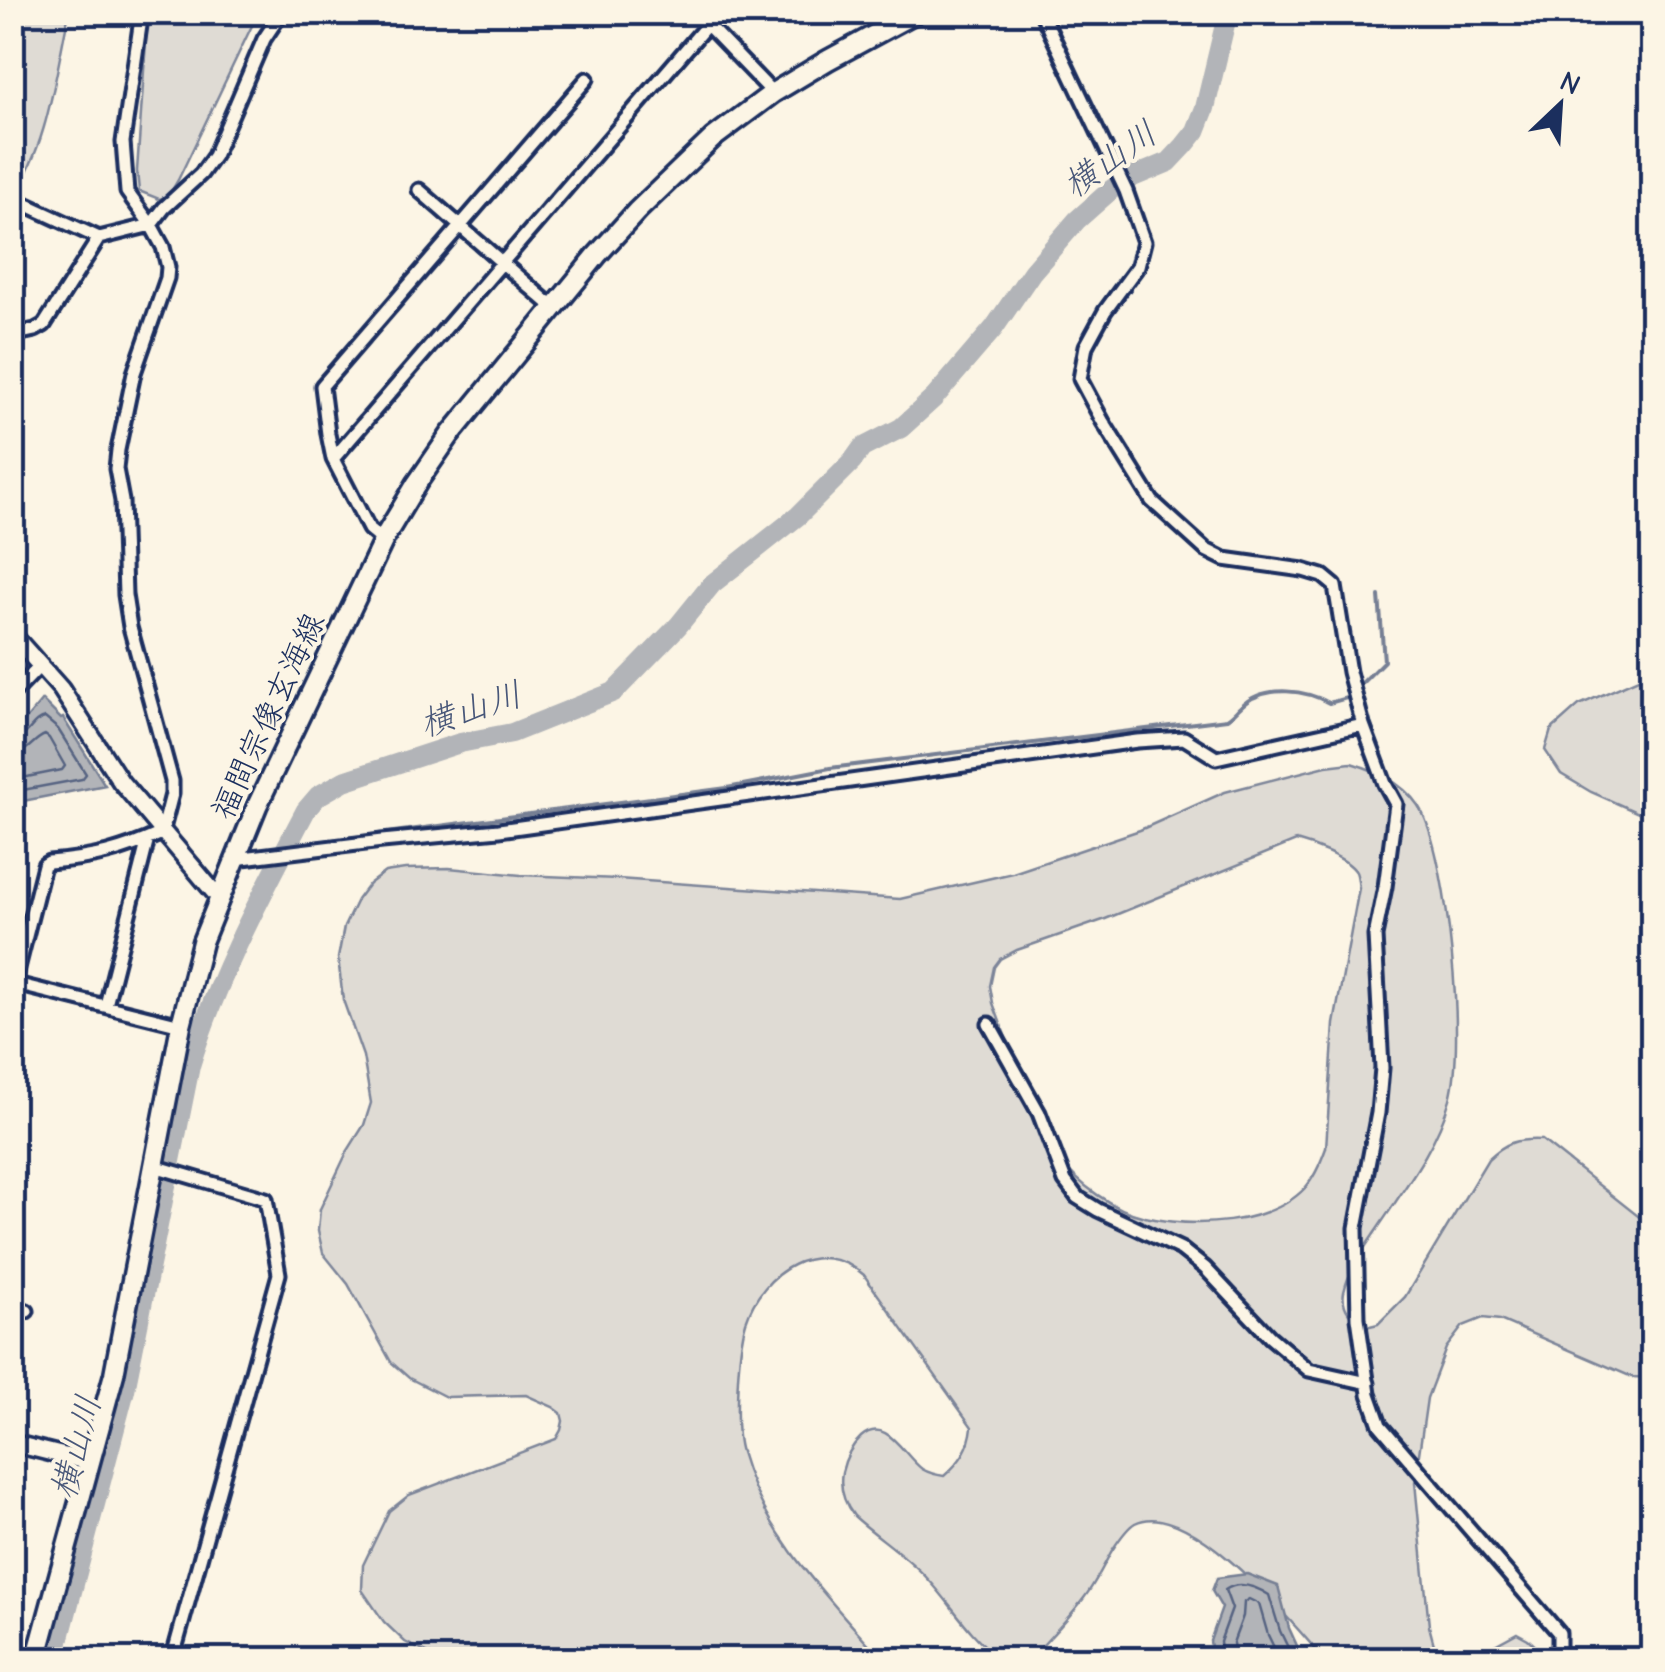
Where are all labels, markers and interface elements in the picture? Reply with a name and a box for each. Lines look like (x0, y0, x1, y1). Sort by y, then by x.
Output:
north arrow (1510, 55, 1610, 155)
text: N (1555, 65, 1585, 102)
water label: 横山川 (1055, 112, 1165, 206)
street label: 福間宗像玄海線 (204, 607, 332, 825)
water label: 横山川 (415, 673, 527, 745)
water label: 横山川 (43, 1391, 109, 1503)

